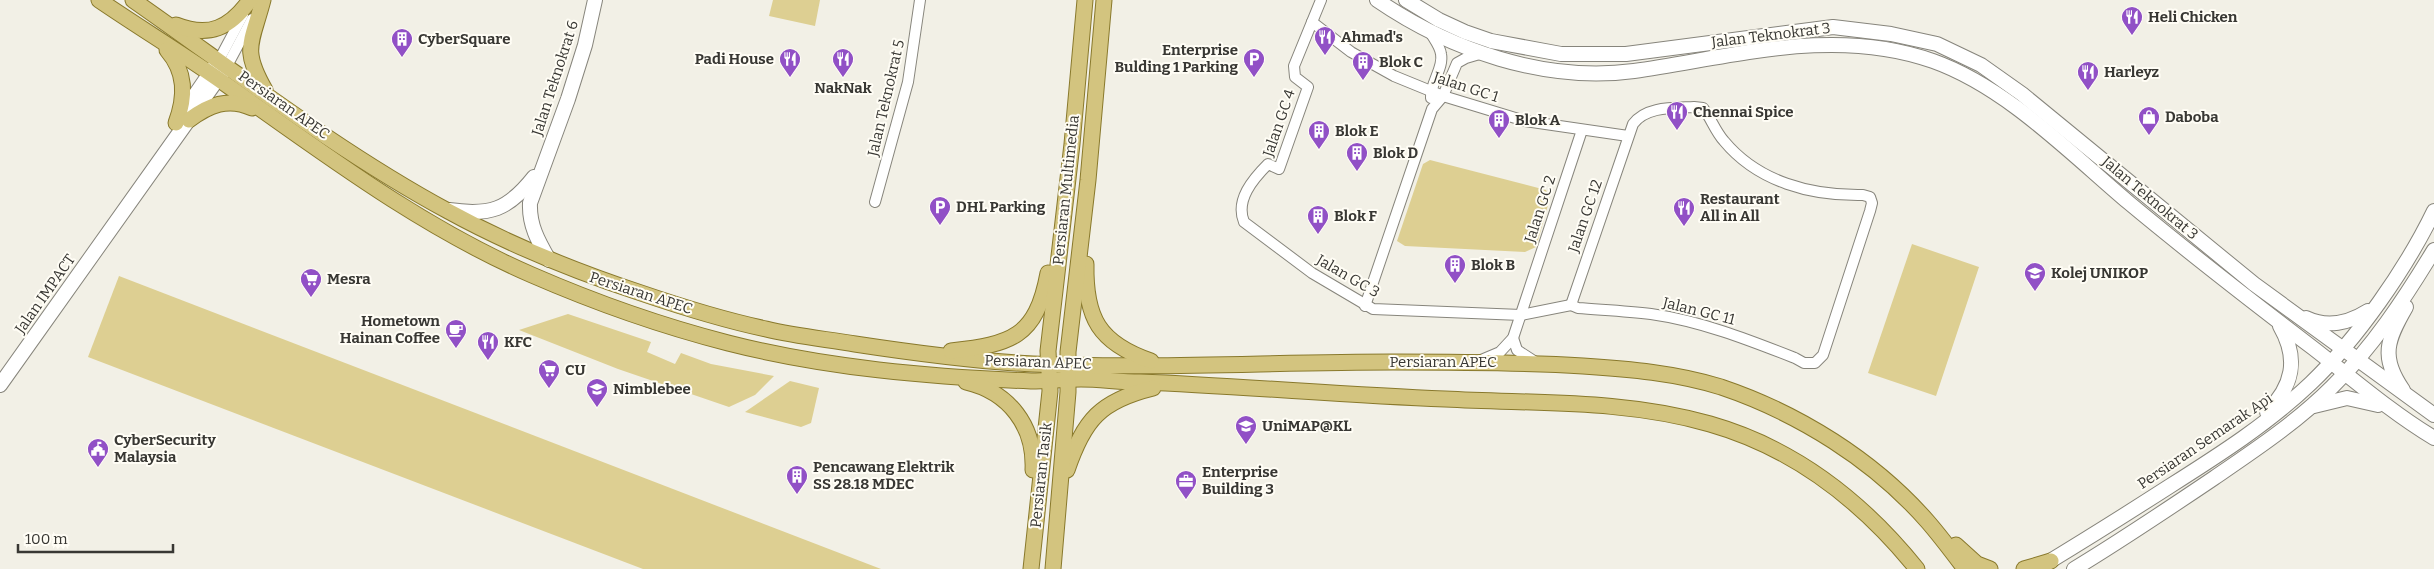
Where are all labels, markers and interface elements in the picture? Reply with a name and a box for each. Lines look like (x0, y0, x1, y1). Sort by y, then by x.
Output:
restaurant icon: Heli Chicken (2120, 5, 2144, 36)
place label: Heli Chicken (2148, 8, 2238, 26)
street label: Jalan Teknokrat 6 (528, 18, 582, 139)
street label: Jalan Teknokrat 3 (1709, 19, 1832, 51)
restaurant icon: Ahmad's (1313, 25, 1337, 56)
building icon: CyberSquare (390, 27, 414, 58)
place label: Ahmad's (1341, 28, 1403, 46)
place label: CyberSquare (418, 30, 510, 48)
street label: Jalan Teknokrat 5 (864, 38, 908, 159)
place label: Enterprise Bulding 1 Parking (1114, 41, 1238, 76)
restaurant icon: Padi House (778, 47, 802, 78)
restaurant icon: NakNak (831, 47, 855, 78)
parking icon: Enterprise Bulding 1 Parking (1242, 47, 1266, 78)
place label: Padi House (695, 50, 774, 68)
building icon: Blok C (1351, 50, 1375, 81)
place label: Blok C (1379, 53, 1423, 71)
restaurant icon: Harleyz (2076, 60, 2100, 91)
place label: Harleyz (2104, 63, 2160, 81)
street label: Persiaran APEC (235, 67, 333, 143)
street label: Jalan GC 1 (1430, 68, 1501, 106)
place label: NakNak (814, 79, 872, 97)
street label: Jalan GC 4 (1259, 87, 1299, 160)
restaurant icon: Chennai Spice (1665, 100, 1689, 131)
place label: Chennai Spice (1693, 103, 1793, 121)
shop icon: Daboba (2137, 105, 2161, 136)
building icon: Blok A (1487, 108, 1511, 139)
place label: Daboba (2165, 108, 2219, 126)
place label: Blok A (1515, 111, 1561, 129)
street label: Persiaran Multimedia (1049, 114, 1083, 266)
building icon: Blok E (1307, 119, 1331, 150)
place label: Blok E (1335, 122, 1379, 140)
building icon: Blok D (1345, 141, 1369, 172)
place label: Blok D (1373, 144, 1419, 162)
street label: Jalan Teknokrat 3 (2098, 152, 2202, 243)
street label: Jalan GC 2 (1520, 173, 1559, 246)
street label: Jalan GC 12 (1564, 177, 1606, 256)
place label: Restaurant All in All (1700, 190, 1780, 225)
parking icon: DHL Parking (928, 195, 952, 226)
restaurant icon: Restaurant All in All (1672, 196, 1696, 227)
place label: DHL Parking (956, 198, 1046, 216)
building icon: Blok F (1306, 204, 1330, 235)
place label: Blok F (1334, 207, 1378, 225)
street label: Jalan GC 3 (1312, 250, 1383, 301)
street label: Jalan IMPACT (10, 251, 79, 338)
building icon: Blok B (1443, 253, 1467, 284)
place label: Blok B (1471, 256, 1516, 274)
school or university icon: Kolej UNIKOP (2023, 261, 2047, 292)
place label: Kolej UNIKOP (2051, 264, 2148, 282)
supermarket icon: Mesra (299, 267, 323, 298)
street label: Persiaran APEC (587, 268, 695, 318)
place label: Mesra (327, 270, 371, 288)
street label: Jalan GC 11 (1660, 293, 1737, 329)
place label: Hometown Hainan Coffee (340, 312, 440, 347)
cafe icon: Hometown Hainan Coffee (444, 318, 468, 349)
restaurant icon: KFC (476, 330, 500, 361)
place label: KFC (504, 333, 532, 351)
street label: Persiaran APEC (984, 351, 1092, 373)
street label: Persiaran APEC (1389, 353, 1497, 371)
supermarket icon: CU (537, 358, 561, 389)
place label: CU (565, 361, 586, 379)
school or university icon: Nimblebee (585, 377, 609, 408)
place label: Nimblebee (613, 380, 691, 398)
street label: Persiaran Semarak Api (2134, 389, 2276, 493)
school or university icon: UniMAP@KL (1234, 414, 1258, 445)
place label: UniMAP@KL (1262, 417, 1352, 435)
street label: Persiaran Tasik (1027, 421, 1056, 529)
place label: CyberSecurity Malaysia (114, 431, 216, 466)
public building icon: CyberSecurity Malaysia (86, 437, 110, 468)
place label: Pencawang Elektrik SS 28.18 MDEC (813, 458, 954, 493)
place label: Enterprise Building 3 (1202, 463, 1278, 498)
building icon: Pencawang Elektrik SS 28.18 MDEC (785, 464, 809, 495)
office icon: Enterprise Building 3 (1174, 469, 1198, 500)
scale bar (18, 522, 172, 554)
text: 100 m (25, 530, 68, 548)

